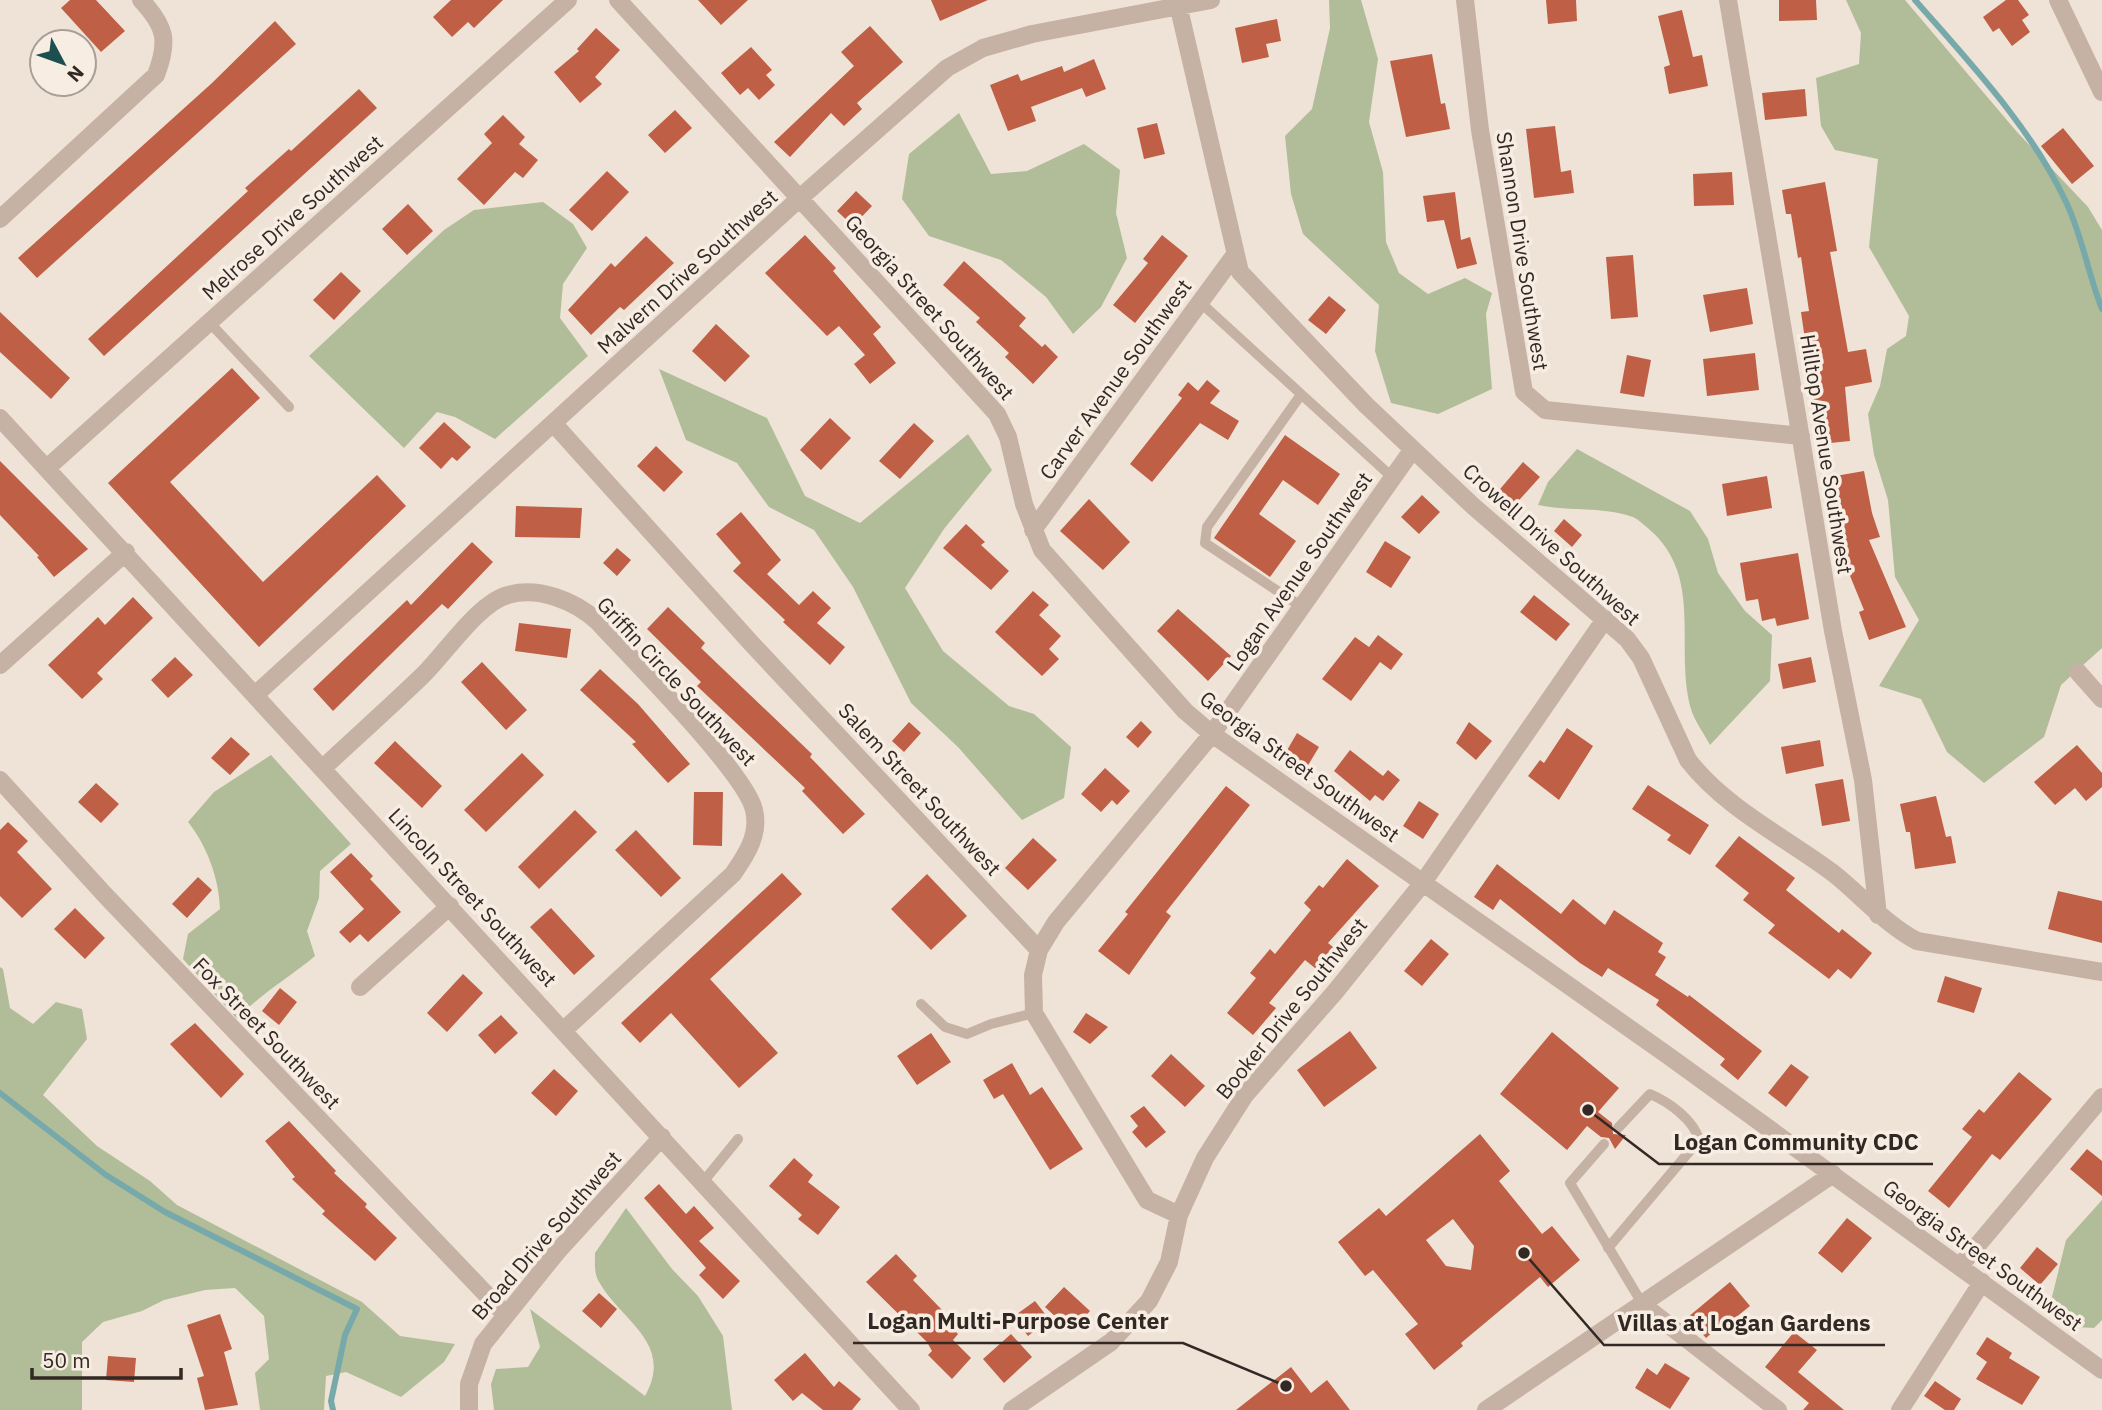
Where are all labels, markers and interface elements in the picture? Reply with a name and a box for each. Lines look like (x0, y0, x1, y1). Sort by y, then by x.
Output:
north arrow (28, 28, 98, 98)
text: N (62, 61, 89, 87)
street label: Melrose Drive Southwest (196, 128, 388, 306)
street label: Shannon Drive Southwest (1490, 129, 1556, 373)
street label: Malvern Drive Southwest (591, 182, 783, 360)
street label: Georgia Street Southwest (839, 208, 1021, 406)
street label: Carver Avenue Southwest (1033, 273, 1197, 485)
street label: Hilltop Avenue Southwest (1794, 332, 1860, 576)
street label: Crowell Drive Southwest (1457, 457, 1647, 631)
street label: Logan Avenue Southwest (1220, 466, 1378, 676)
street label: Griffin Circle Southwest (591, 590, 763, 772)
street label: Georgia Street Southwest (1195, 684, 1405, 848)
street label: Salem Street Southwest (832, 697, 1008, 881)
street label: Lincoln Street Southwest (383, 801, 563, 993)
street label: Booker Drive Southwest (1209, 911, 1373, 1105)
street label: Fox Street Southwest (187, 951, 347, 1115)
callout: Logan Community CDC (1659, 1120, 1933, 1164)
text: Logan Community CDC (1673, 1126, 1919, 1156)
street label: Broad Drive Southwest (465, 1145, 627, 1325)
street label: Georgia Street Southwest (1878, 1173, 2088, 1337)
callout: Logan Multi-Purpose Center (853, 1299, 1183, 1343)
callout: Villas at Logan Gardens (1604, 1301, 1885, 1345)
text: Logan Multi-Purpose Center (867, 1305, 1169, 1335)
text: Villas at Logan Gardens (1617, 1307, 1871, 1337)
scale bar (32, 1336, 180, 1380)
text: 50 m (42, 1346, 91, 1374)

